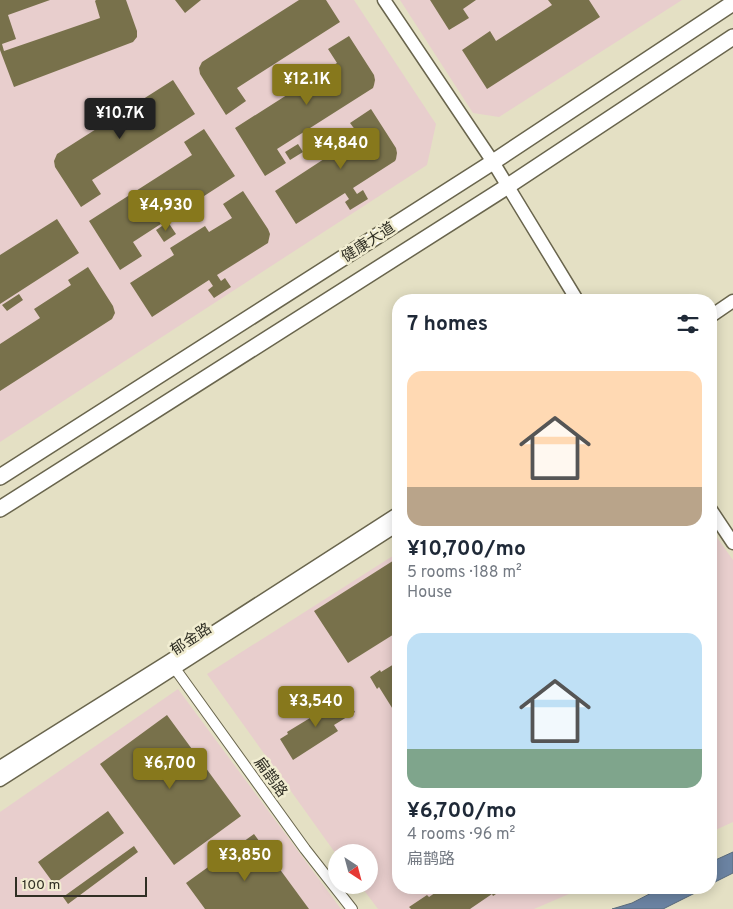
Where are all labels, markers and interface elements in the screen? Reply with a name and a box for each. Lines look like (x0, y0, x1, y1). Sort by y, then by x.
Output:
pin: ¥12.1K (266, 64, 348, 106)
text: ¥12.1K (283, 70, 331, 90)
pin: ¥10.7K (79, 98, 161, 140)
text: ¥10.7K (95, 104, 145, 124)
pin: ¥4,840 (300, 128, 382, 170)
text: ¥4,840 (314, 134, 368, 154)
pin: ¥4,930 (125, 190, 207, 232)
text: ¥4,930 (139, 196, 193, 216)
street label: 健康大道 (338, 219, 399, 268)
icon: filters (674, 310, 702, 338)
text: 7 homes (407, 311, 488, 338)
icon: home (510, 403, 600, 493)
text: ¥10,700/mo (407, 536, 526, 563)
text: 5 rooms · 188 m² (407, 563, 522, 583)
text: House (407, 583, 452, 603)
street label: 郁金路 (168, 620, 216, 660)
icon: home (510, 666, 600, 756)
pin: ¥3,540 (275, 686, 357, 728)
text: ¥3,540 (289, 692, 343, 712)
pin: ¥6,700 (129, 748, 211, 790)
text: ¥6,700 (144, 754, 196, 774)
street label: 扁鹊路 (249, 754, 292, 802)
text: ¥6,700/mo (407, 798, 517, 825)
text: 4 rooms · 96 m² (407, 825, 515, 845)
pin: ¥3,850 (204, 840, 286, 882)
north arrow (328, 844, 378, 894)
map controls (328, 844, 378, 894)
text: ¥3,850 (218, 846, 272, 866)
text: 扁鹊路 (407, 850, 455, 870)
scale bar (15, 874, 148, 897)
text: 100 m (22, 877, 60, 894)

